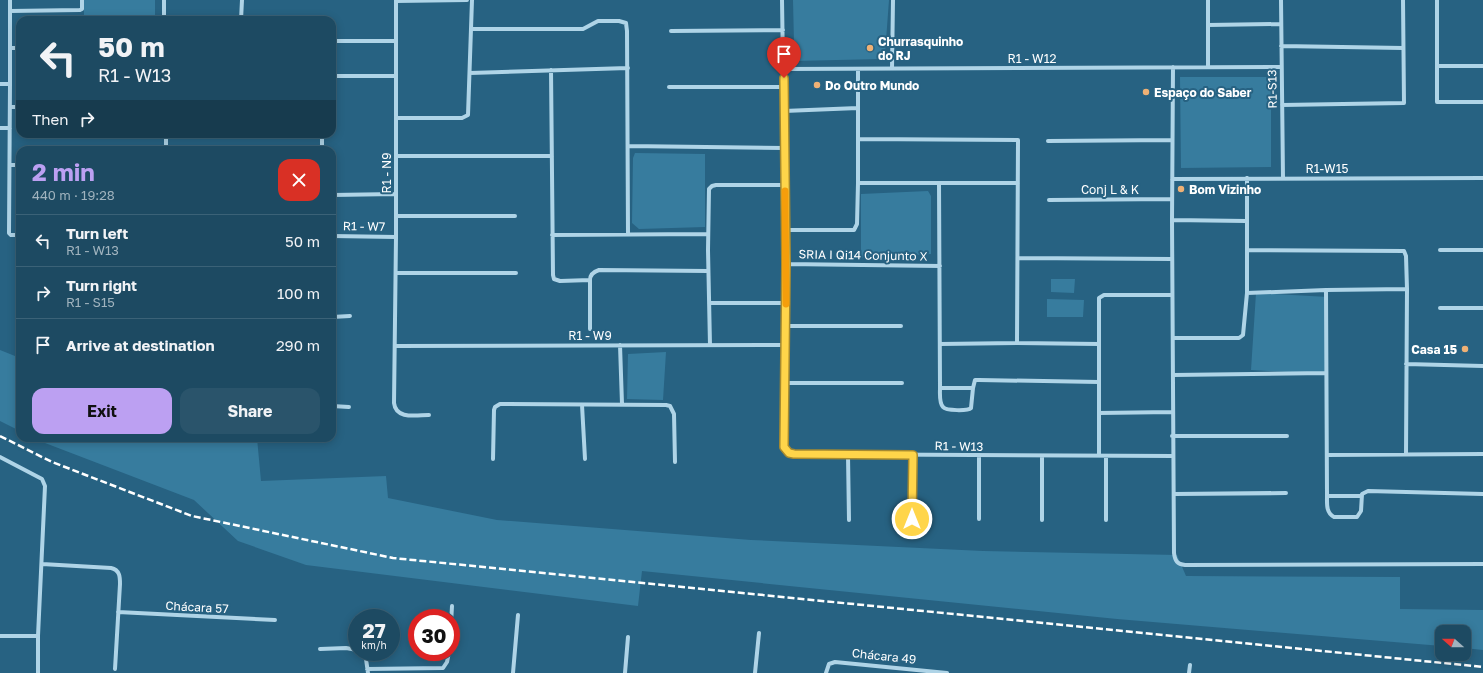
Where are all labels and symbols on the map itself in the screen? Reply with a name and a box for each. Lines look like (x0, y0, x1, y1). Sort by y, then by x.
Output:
place label: Churrasquinho do RJ (878, 34, 963, 63)
pin (767, 37, 801, 78)
marker: Churrasquinho do RJ (865, 43, 875, 53)
street label: R1 - W12 (1008, 51, 1056, 66)
street label: R1-S13 (1264, 69, 1280, 109)
place label: Do Outro Mundo (825, 78, 919, 93)
marker: Do Outro Mundo (812, 80, 822, 90)
place label: Espaço do Saber (1154, 85, 1252, 100)
marker: Espaço do Saber (1141, 87, 1151, 97)
street label: R1 - N9 (379, 153, 394, 193)
street label: R1-W15 (1306, 161, 1348, 176)
street label: Conj L & K (1081, 182, 1139, 197)
place label: Bom Vizinho (1189, 182, 1261, 197)
marker: Bom Vizinho (1176, 184, 1186, 194)
street label: R1 - W7 (343, 218, 385, 234)
street label: SRIA I Qi14 Conjunto X (798, 246, 928, 264)
street label: R1 - W9 (568, 328, 612, 343)
place label: Casa 15 (1411, 342, 1457, 357)
marker: Casa 15 (1460, 344, 1470, 354)
street label: R1 - W13 (934, 438, 984, 454)
position arrow (891, 498, 933, 540)
street label: Chácara 57 (165, 598, 229, 616)
speed limit sign: 30 (408, 609, 460, 661)
north arrow (1435, 625, 1471, 661)
street label: Chácara 49 (851, 645, 917, 667)

